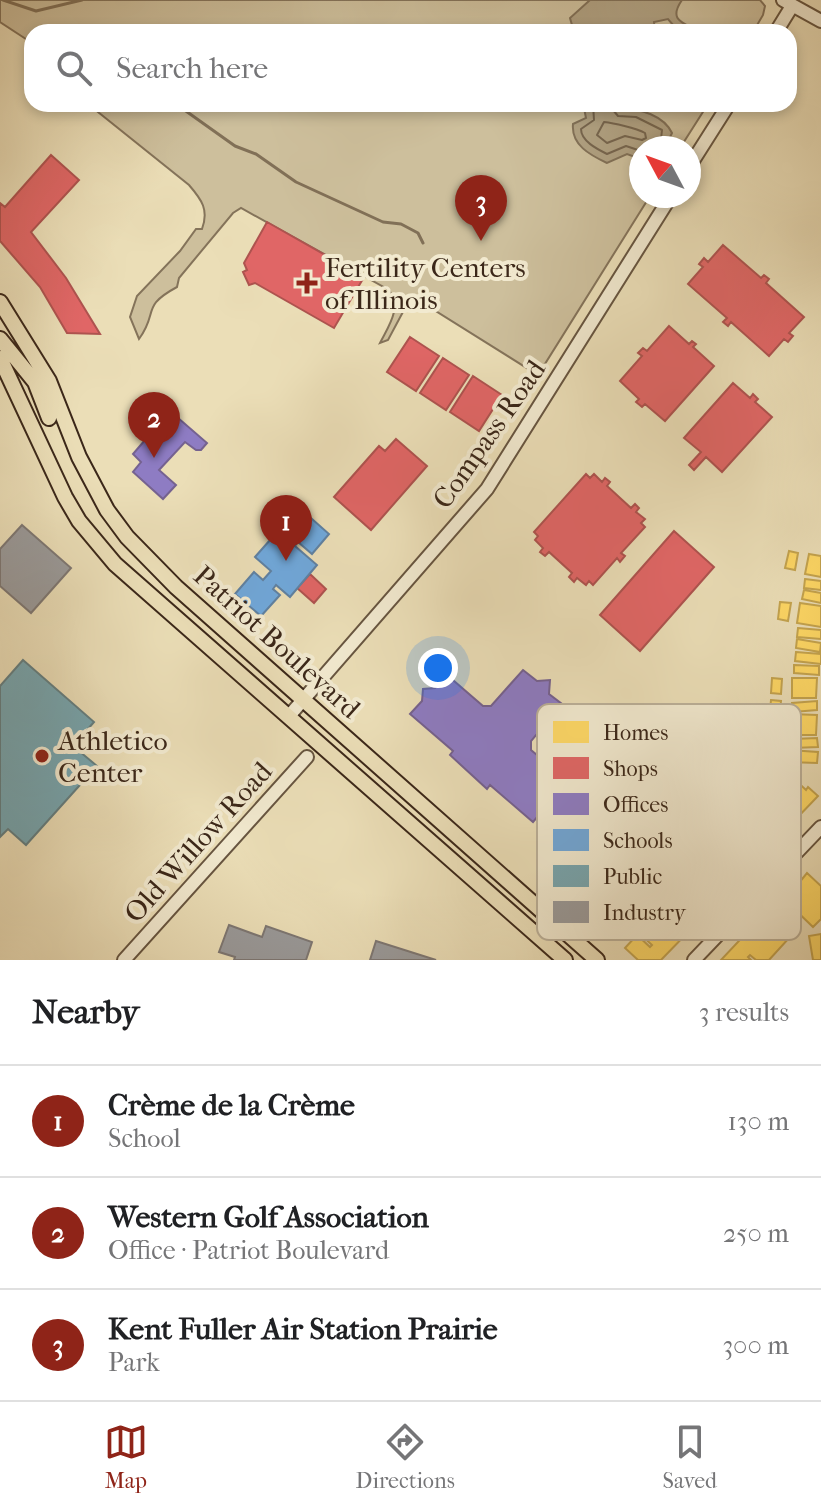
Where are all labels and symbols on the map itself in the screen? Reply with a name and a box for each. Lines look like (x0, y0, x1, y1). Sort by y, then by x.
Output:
north arrow (629, 136, 701, 208)
pin: 3 (455, 175, 507, 241)
place label: Fertility Centers of Illinois (325, 251, 526, 316)
marker: Fertility Centers of Illinois (296, 272, 318, 294)
street label: Compass Road (426, 353, 553, 514)
pin: 2 (128, 392, 180, 458)
pin: 1 (260, 495, 312, 561)
street label: Patriot Boulevard (187, 559, 367, 726)
your location (418, 648, 458, 688)
legend (537, 704, 801, 940)
text: Homes (603, 720, 668, 746)
place label: Athletico Center (57, 724, 168, 789)
marker: Athletico Center (33, 747, 51, 765)
street label: Old Willow Road (117, 754, 279, 929)
text: Shops (603, 756, 658, 782)
text: Offices (603, 792, 668, 818)
text: Schools (603, 828, 673, 854)
text: Public (603, 864, 662, 890)
text: Industry (603, 900, 687, 926)

